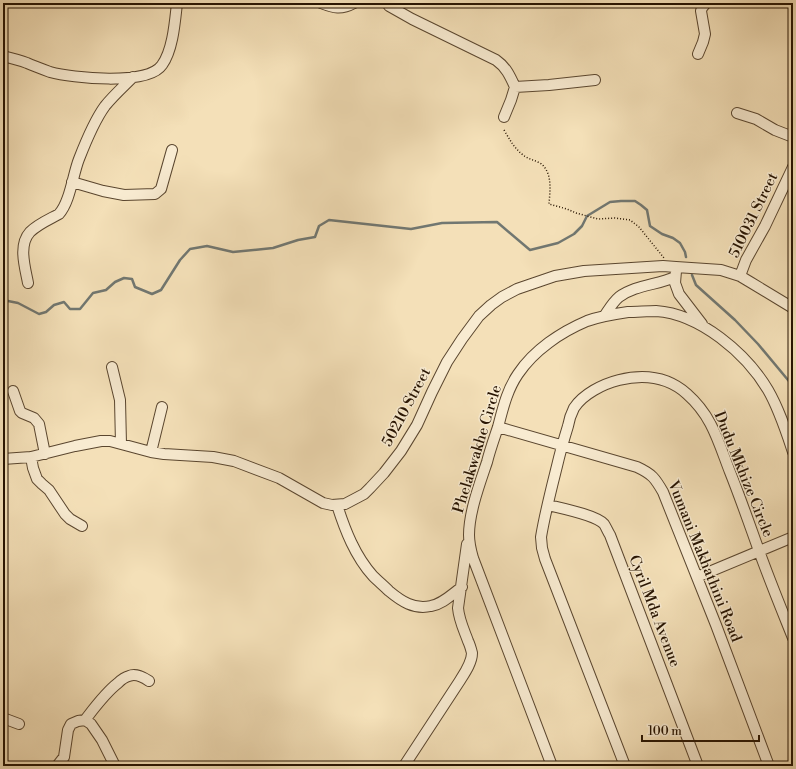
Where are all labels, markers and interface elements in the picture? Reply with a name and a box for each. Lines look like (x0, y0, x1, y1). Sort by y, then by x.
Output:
street label: 510031 Street (725, 169, 783, 261)
street label: 50210 Street (378, 364, 435, 450)
street label: Phelakwakhe Circle (449, 383, 506, 516)
street label: Dudu Mkhize Circle (710, 408, 777, 540)
street label: Vumani Makhathini Road (663, 477, 746, 645)
street label: Cyril Mda Avenue (624, 552, 685, 670)
scale bar (642, 717, 759, 743)
text: 100 m (648, 724, 682, 739)

